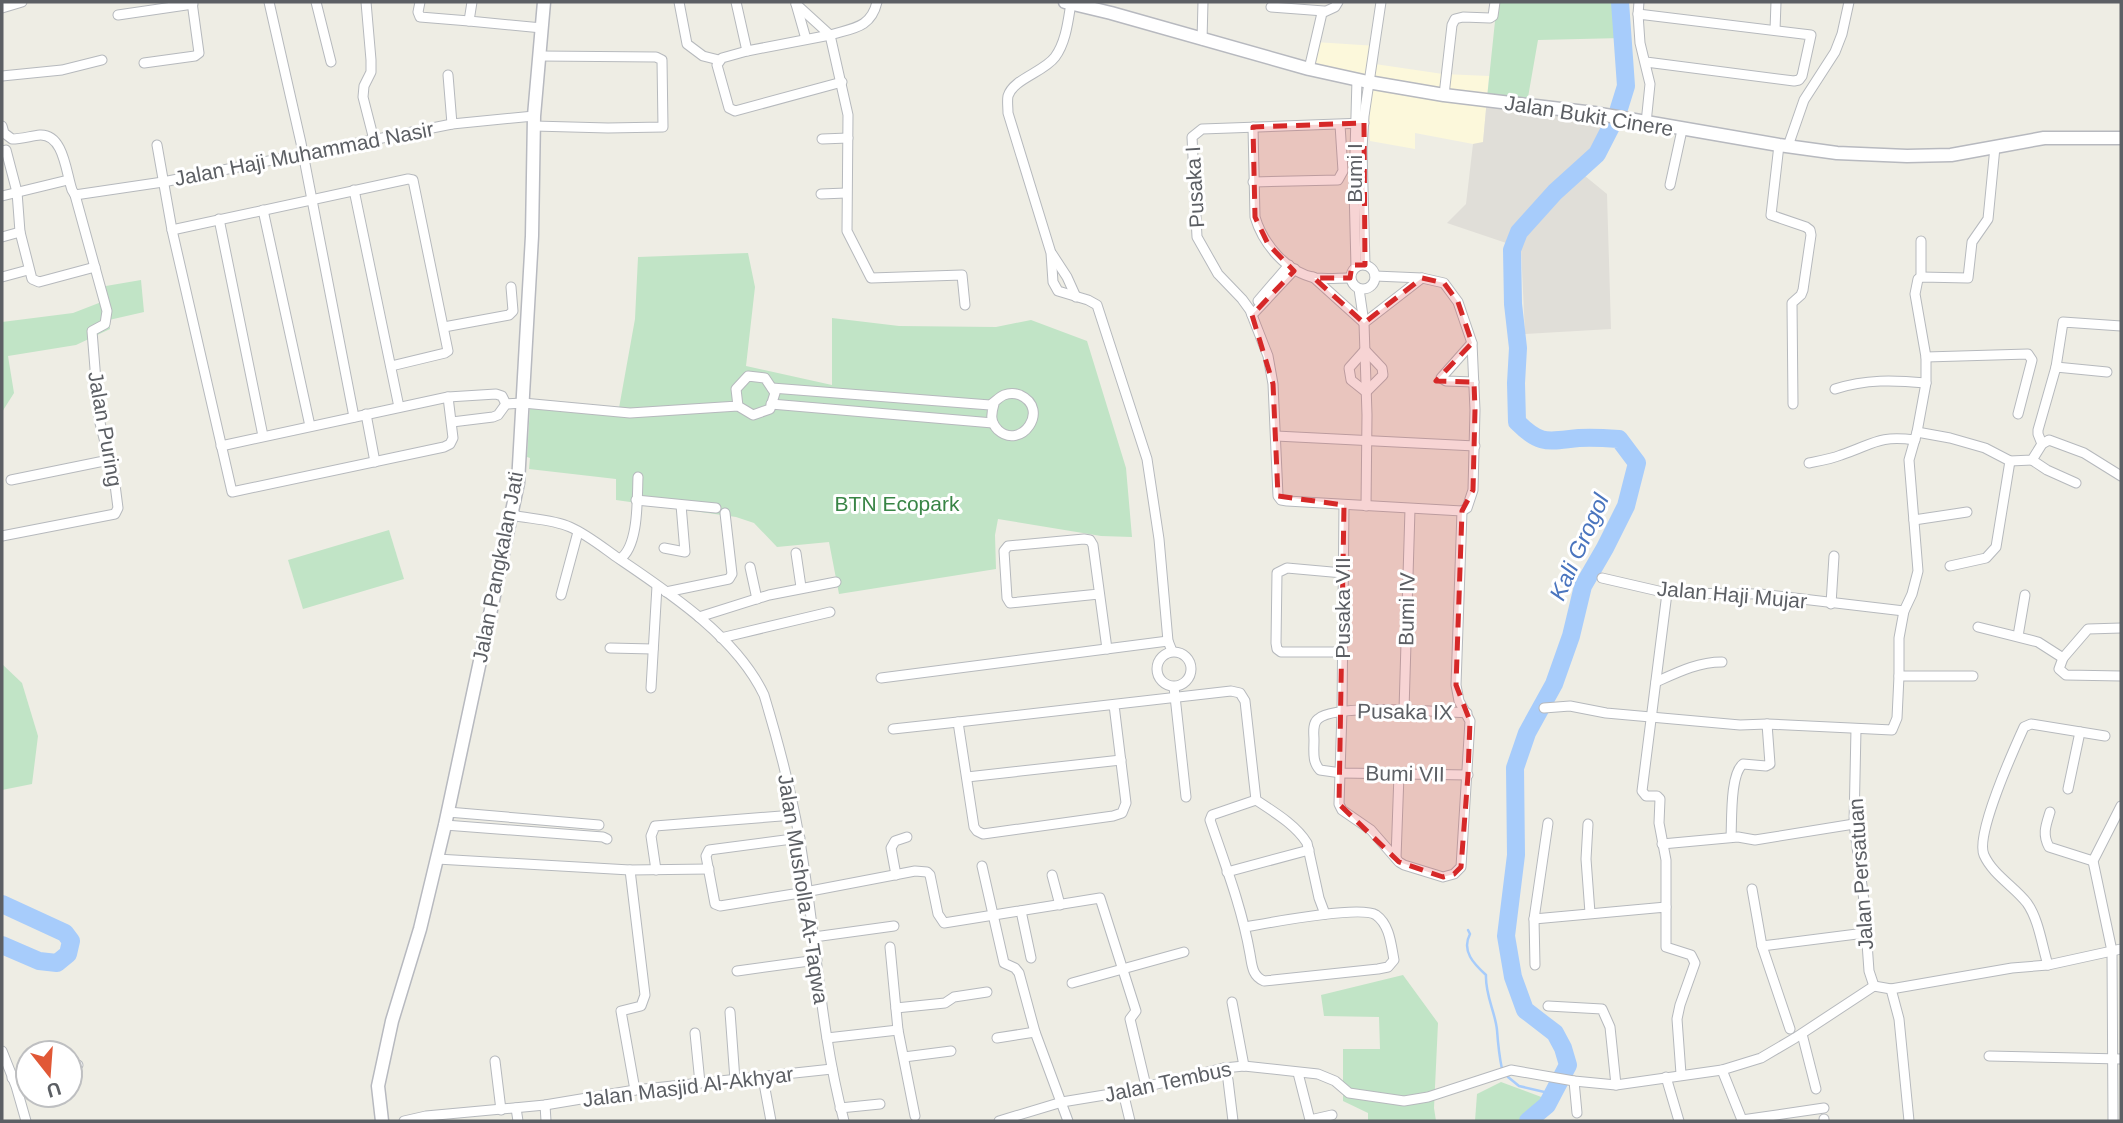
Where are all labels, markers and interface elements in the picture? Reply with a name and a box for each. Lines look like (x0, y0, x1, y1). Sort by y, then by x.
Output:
street label: Jalan Bukit Cinere (1503, 91, 1675, 140)
street label: Jalan Haji Muhammad Nasir (172, 117, 436, 190)
street label: Bumi I (1343, 143, 1366, 203)
street label: Pusaka I (1181, 146, 1208, 228)
street label: Jalan Puring (84, 369, 127, 488)
street label: Jalan Pangkalan Jati (468, 470, 527, 664)
water label: Kali Grogol (1544, 489, 1614, 604)
park label: BTN Ecopark (835, 492, 960, 515)
street label: Pusaka VII (1331, 557, 1354, 659)
street label: Bumi IV (1394, 572, 1419, 646)
street label: Jalan Haji Mujar (1656, 576, 1808, 613)
street label: Pusaka IX (1357, 699, 1453, 724)
street label: Bumi VII (1365, 761, 1445, 786)
street label: Jalan Musholla At-Taqwa (774, 772, 833, 1006)
street label: Jalan Persatuan (1844, 798, 1877, 951)
north arrow (14, 1039, 84, 1109)
street label: Jalan Tembus (1102, 1057, 1233, 1106)
street label: Jalan Masjid Al-Akhyar (581, 1062, 795, 1111)
text: U (44, 1078, 63, 1102)

